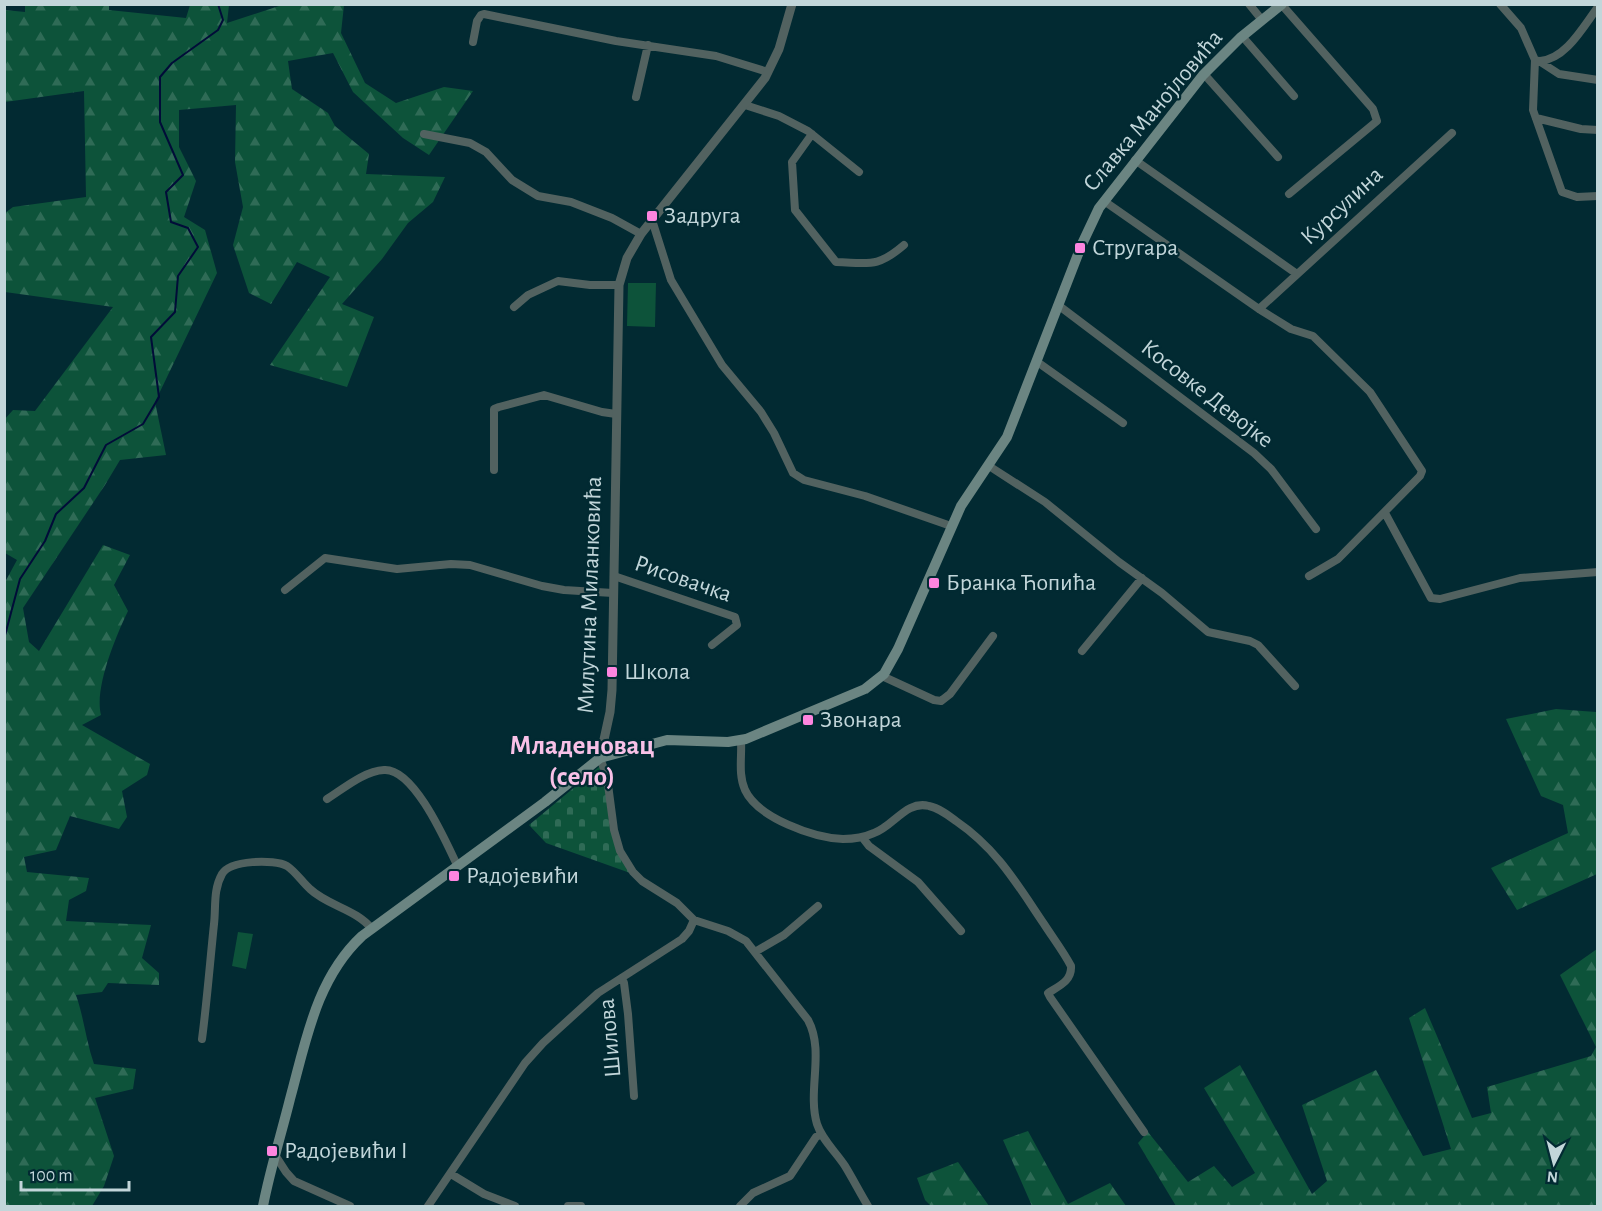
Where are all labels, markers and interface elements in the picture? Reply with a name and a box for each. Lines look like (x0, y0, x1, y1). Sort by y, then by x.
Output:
street label: Славка Манојловића (1079, 26, 1227, 196)
street label: Курсулина (1296, 162, 1388, 250)
place label: Задруга (664, 204, 741, 228)
marker: Задруга (645, 209, 659, 223)
place label: Стругара (1092, 236, 1178, 260)
marker: Стругара (1073, 241, 1087, 255)
street label: Косовке Девојке (1136, 335, 1278, 453)
street label: Милутина Миланковића (574, 476, 606, 714)
street label: Рисовачка (631, 551, 735, 607)
place label: Бранка Ћопића (946, 571, 1096, 595)
marker: Бранка Ћопића (927, 576, 941, 590)
place label: Школа (624, 660, 690, 684)
marker: Школа (605, 665, 619, 679)
place label: Звонара (820, 708, 902, 732)
marker: Звонара (801, 713, 815, 727)
district label: Младеновац (село) (510, 732, 654, 790)
place label: Радојевићи (466, 864, 579, 888)
marker: Радојевићи (447, 869, 461, 883)
street label: Шилова (595, 997, 625, 1079)
north arrow (1524, 1133, 1584, 1193)
place label: Радојевићи I (284, 1139, 407, 1163)
marker: Радојевићи I (265, 1144, 279, 1158)
scale bar (21, 1154, 129, 1192)
text: 100 m (30, 1167, 73, 1185)
text: N (1546, 1168, 1559, 1185)

